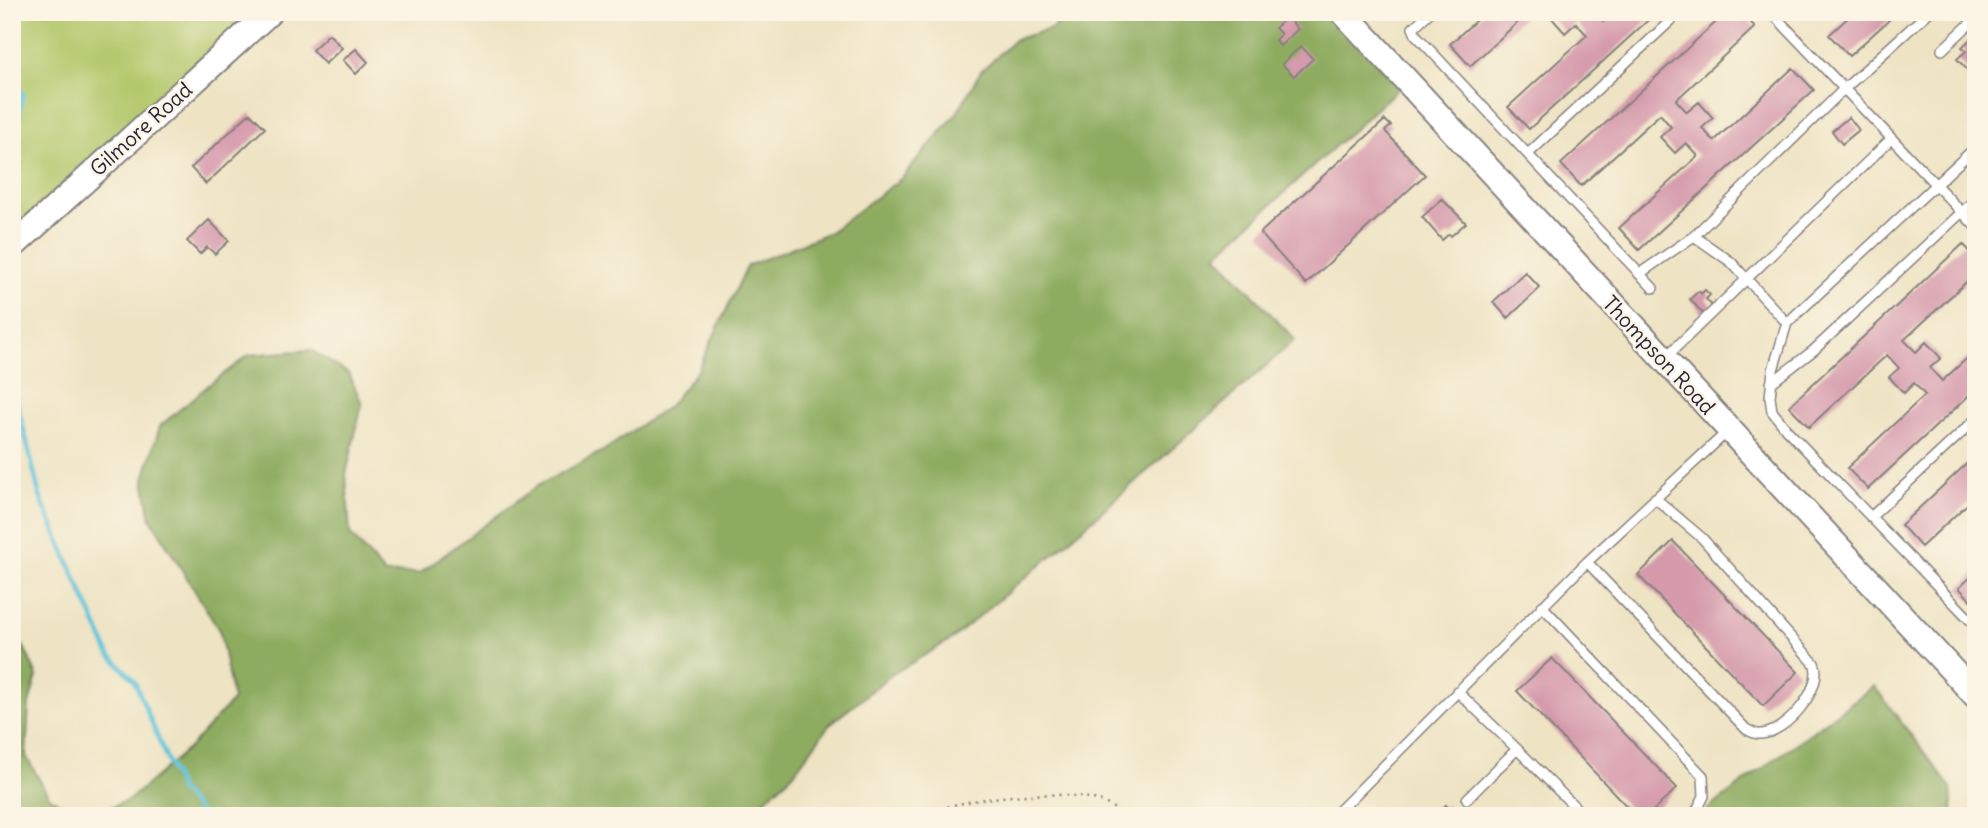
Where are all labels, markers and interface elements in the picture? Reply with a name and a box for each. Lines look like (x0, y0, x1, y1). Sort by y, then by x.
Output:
street label: Gilmore Road (84, 76, 198, 182)
street label: Thompson Road (1597, 290, 1721, 420)

